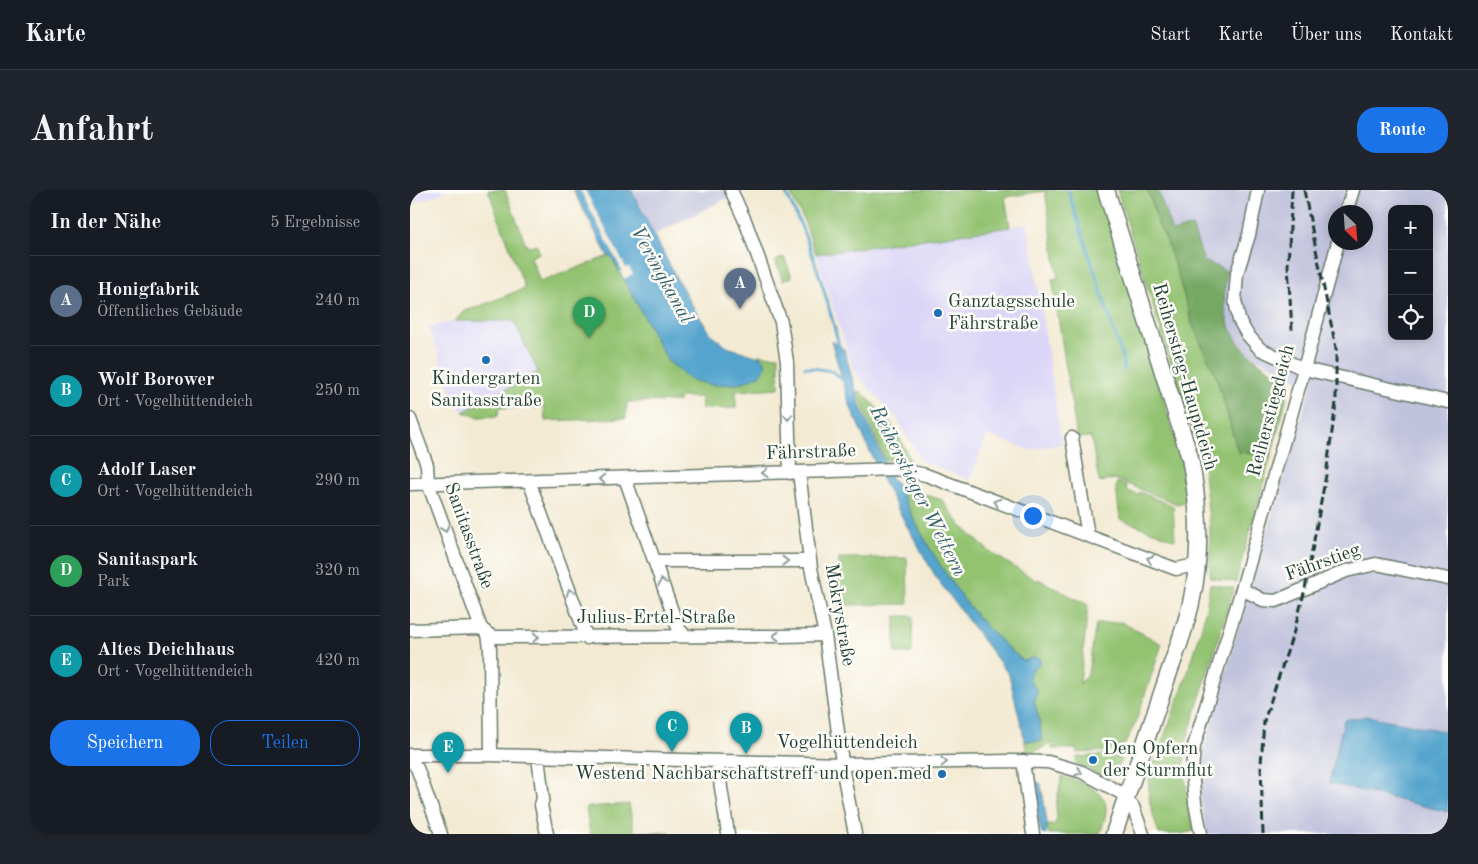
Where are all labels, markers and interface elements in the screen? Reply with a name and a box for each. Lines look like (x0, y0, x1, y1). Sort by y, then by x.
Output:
text: Karte (25, 23, 86, 47)
text: Start (1150, 26, 1190, 44)
text: Karte (1218, 26, 1263, 44)
text: Über uns (1291, 26, 1362, 44)
text: Kontakt (1390, 26, 1453, 44)
button: Route (1357, 107, 1448, 153)
text: Anfahrt (30, 113, 153, 148)
north arrow (1328, 205, 1373, 250)
map controls (1388, 205, 1433, 340)
button: + (1388, 205, 1433, 250)
text: In der Nähe (50, 212, 161, 233)
text: 5 Ergebnisse (270, 215, 360, 231)
water label: Veringkanal (626, 223, 696, 327)
button: − (1388, 250, 1433, 295)
pin: A (724, 268, 756, 309)
text: Honigfabrik (97, 281, 200, 300)
street label: Reiherstieg-Hauptdeich (1148, 281, 1220, 473)
text: A (60, 293, 72, 309)
text: 240 m (315, 293, 360, 309)
place label: Ganztagsschule Fährstraße (948, 293, 1075, 334)
button: locate (1388, 295, 1433, 340)
pin: D (573, 297, 605, 338)
text: Öffentliches Gebäude (97, 304, 243, 320)
marker: Ganztagsschule Fährstraße (932, 307, 944, 319)
street label: Reiherstiegdeich (1245, 343, 1299, 479)
marker: Kindergarten Sanitasstraße (480, 354, 492, 366)
place label: Kindergarten Sanitasstraße (430, 370, 542, 411)
text: Wolf Borower (97, 371, 215, 390)
text: B (60, 383, 72, 399)
text: 250 m (315, 383, 360, 399)
text: Ort · Vogelhüttendeich (97, 394, 253, 410)
water label: Reiherstieger Wettern (865, 401, 969, 580)
one-way arrow (783, 413, 794, 421)
street label: Fährstraße (766, 442, 856, 464)
text: Adolf Laser (97, 461, 196, 480)
one-way arrow (760, 468, 768, 479)
text: C (61, 473, 71, 489)
text: 290 m (315, 473, 360, 489)
one-way arrow (598, 474, 606, 484)
street label: Sanitasstraße (440, 480, 496, 592)
text: Ort · Vogelhüttendeich (97, 484, 253, 500)
one-way arrow (994, 498, 1002, 508)
your location (1020, 503, 1046, 529)
one-way arrow (439, 524, 449, 533)
street label: Fährstieg (1283, 540, 1364, 585)
text: Sanitaspark (97, 551, 198, 570)
one-way arrow (1146, 555, 1154, 565)
one-way arrow (782, 556, 789, 566)
street label: Mokrystraße (821, 562, 857, 668)
text: D (60, 563, 72, 579)
text: 320 m (315, 563, 360, 579)
text: Park (97, 574, 130, 590)
one-way arrow (658, 579, 668, 587)
one-way arrow (566, 588, 576, 597)
street label: Julius-Ertel-Straße (577, 609, 735, 628)
one-way arrow (772, 631, 780, 641)
one-way arrow (532, 632, 540, 642)
text: Altes Deichhaus (97, 641, 235, 660)
text: E (60, 653, 72, 669)
text: 420 m (315, 653, 360, 669)
text: Ort · Vogelhüttendeich (97, 664, 253, 680)
pin: C (656, 711, 688, 752)
pin: B (730, 713, 762, 754)
button: Speichern (50, 720, 200, 766)
button: Teilen (210, 720, 360, 766)
pin: E (432, 732, 464, 773)
street label: Vogelhüttendeich (776, 734, 918, 753)
place label: Den Opfern der Sturmflut (1103, 740, 1213, 781)
marker: Den Opfern der Sturmflut (1087, 754, 1099, 766)
one-way arrow (940, 757, 948, 767)
place label: Westend Nachbarschaftstreff und open.med (575, 765, 932, 784)
one-way arrow (1074, 766, 1083, 776)
marker: Westend Nachbarschaftstreff und open.med (936, 768, 948, 780)

